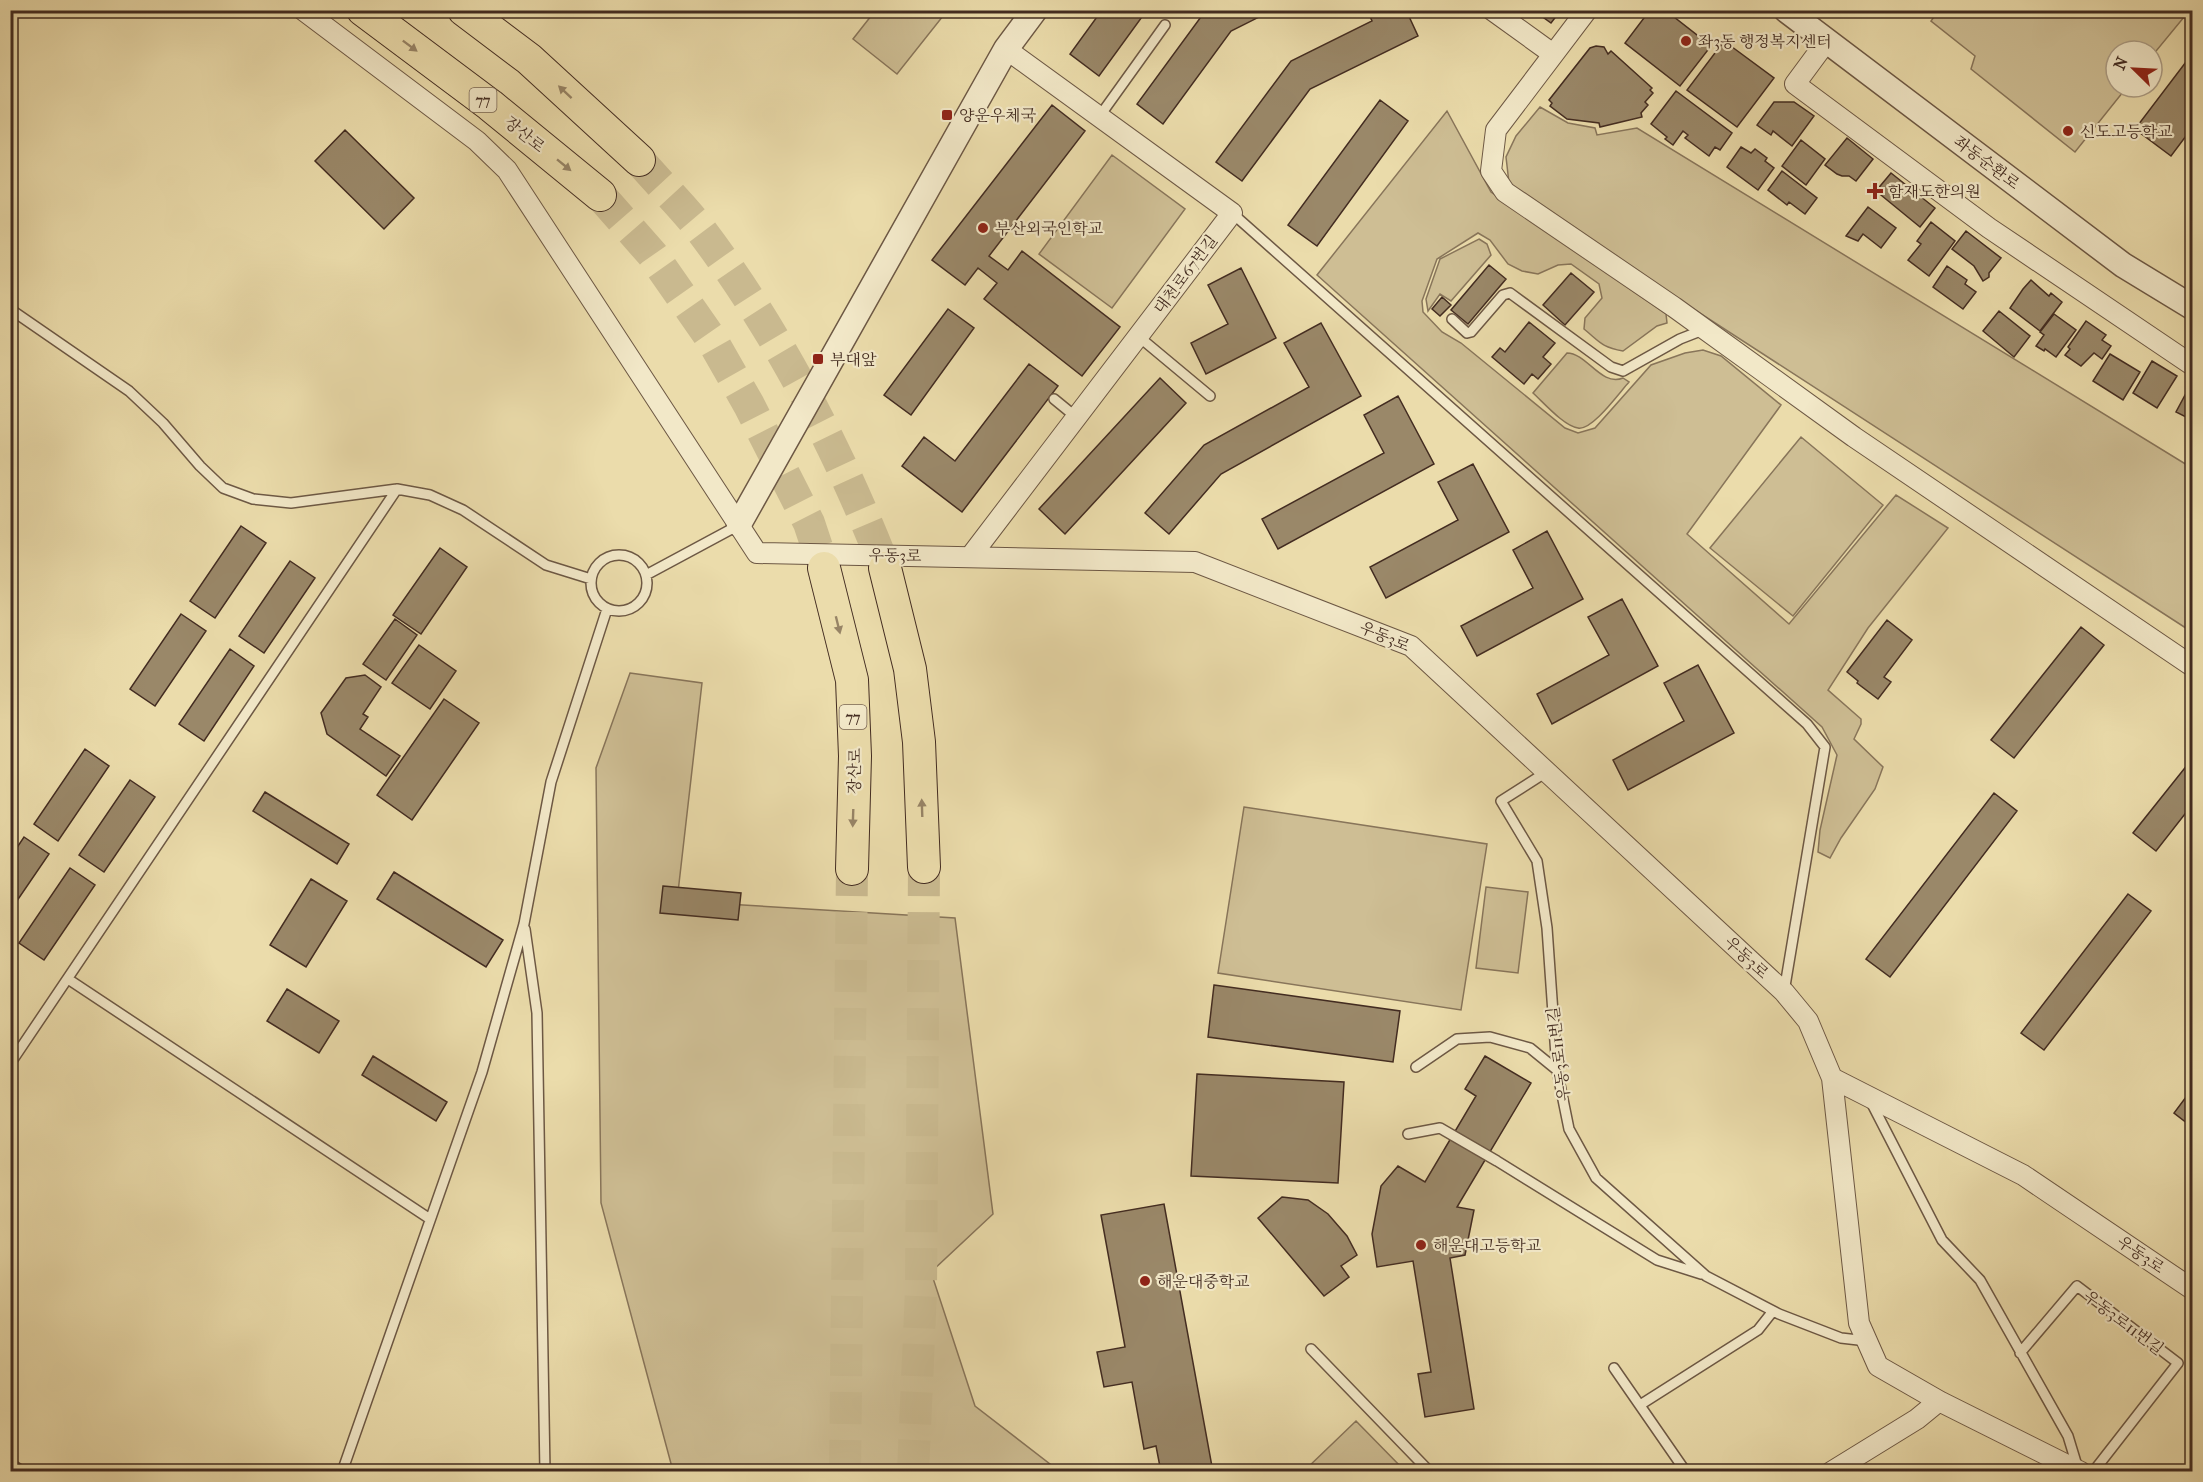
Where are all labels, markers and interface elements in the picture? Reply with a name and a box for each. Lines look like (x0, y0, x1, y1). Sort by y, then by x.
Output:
place label: 좌3동 행정복지센터 (1698, 32, 1832, 51)
marker: 좌3동 행정복지센터 (1679, 34, 1693, 48)
one-way arrow (402, 39, 417, 51)
north arrow (2104, 39, 2164, 99)
text: N (2110, 53, 2132, 73)
one-way arrow (558, 85, 573, 99)
road number: 77 (470, 88, 496, 112)
place label: 양운우체국 (959, 106, 1037, 125)
marker: 양운우체국 (940, 108, 954, 122)
street label: 장산로 (501, 112, 549, 157)
place label: 신도고등학교 (2080, 122, 2173, 141)
marker: 신도고등학교 (2061, 124, 2075, 138)
street label: 좌동순환로 (1950, 132, 2024, 194)
one-way arrow (556, 159, 571, 171)
marker: 함재도한의원 (1866, 182, 1884, 200)
place label: 함재도한의원 (1888, 182, 1981, 201)
place label: 부산외국인학교 (995, 219, 1103, 238)
marker: 부산외국인학교 (976, 221, 990, 235)
street label: 대천로67번길 (1150, 231, 1221, 317)
place label: 부대앞 (830, 350, 877, 369)
marker: 부대앞 (811, 352, 825, 366)
street label: 우동3로 (868, 546, 922, 565)
one-way arrow (834, 615, 844, 634)
street label: 우동3로 (1357, 617, 1413, 656)
road number: 77 (840, 705, 866, 729)
street label: 장산로 (845, 747, 864, 794)
one-way arrow (917, 799, 926, 818)
one-way arrow (848, 808, 858, 827)
street label: 우동3로 (1721, 932, 1773, 983)
street label: 우동3로11번길 (1543, 1006, 1574, 1102)
street label: 우동3로 (2113, 1232, 2168, 1277)
place label: 해운대고등학교 (1433, 1236, 1541, 1255)
marker: 해운대고등학교 (1414, 1238, 1428, 1252)
place label: 해운대중학교 (1157, 1272, 1250, 1291)
marker: 해운대중학교 (1138, 1274, 1152, 1288)
street label: 우동3로11번길 (2080, 1286, 2167, 1359)

